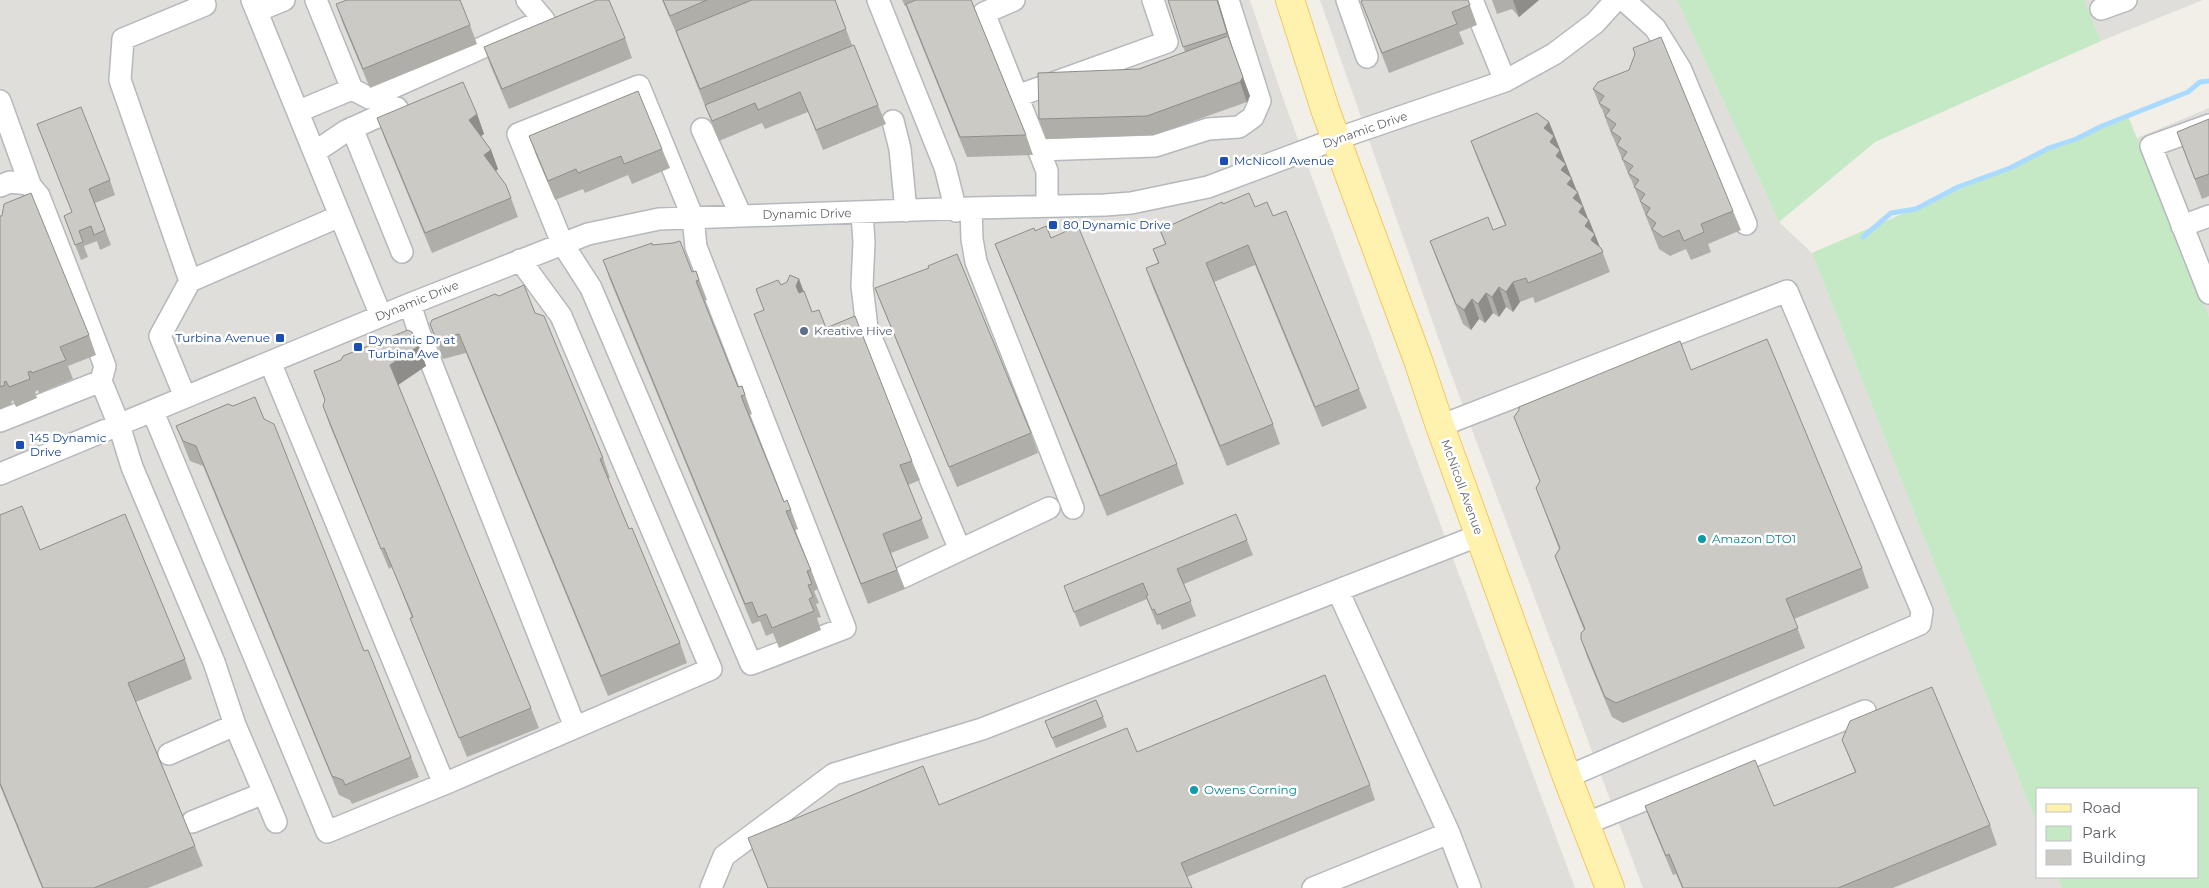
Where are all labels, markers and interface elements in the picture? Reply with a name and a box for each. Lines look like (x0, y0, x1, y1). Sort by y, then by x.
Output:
street label: Dynamic Drive (1320, 108, 1409, 151)
place label: McNicoll Avenue (1234, 153, 1334, 168)
marker: McNicoll Avenue (1218, 155, 1230, 167)
street label: Dynamic Drive (762, 205, 852, 222)
place label: 80 Dynamic Drive (1063, 217, 1171, 232)
marker: 80 Dynamic Drive (1047, 219, 1059, 231)
street label: Dynamic Drive (373, 277, 461, 324)
place label: Kreative Hive (814, 323, 893, 338)
marker: Kreative Hive (798, 325, 810, 337)
place label: Turbina Avenue (176, 330, 270, 345)
marker: Turbina Avenue (274, 332, 286, 344)
place label: Dynamic Dr at Turbina Ave (368, 332, 455, 361)
marker: Dynamic Dr at Turbina Ave (352, 341, 364, 353)
place label: 145 Dynamic Drive (30, 430, 107, 459)
street label: McNicoll Avenue (1438, 437, 1487, 537)
marker: 145 Dynamic Drive (14, 439, 26, 451)
place label: Amazon DTO1 (1712, 531, 1796, 546)
marker: Amazon DTO1 (1696, 533, 1708, 545)
place label: Owens Corning (1204, 782, 1297, 797)
marker: Owens Corning (1188, 784, 1200, 796)
legend (2036, 788, 2199, 878)
text: Road (2082, 798, 2121, 817)
text: Park (2082, 823, 2116, 842)
text: Building (2082, 848, 2146, 867)

